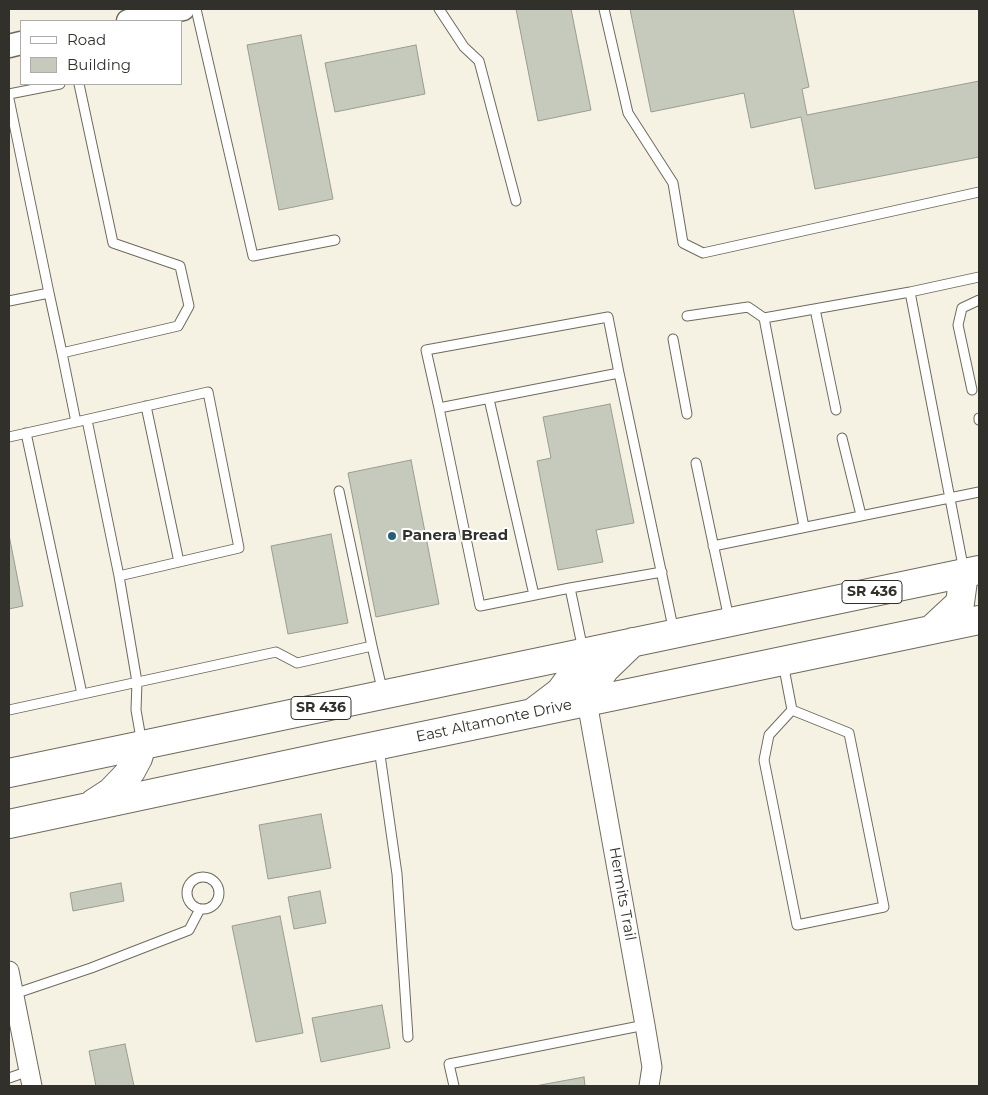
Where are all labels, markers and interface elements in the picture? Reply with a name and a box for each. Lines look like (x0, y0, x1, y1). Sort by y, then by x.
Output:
legend (20, 20, 182, 85)
text: Road (67, 30, 106, 49)
text: Building (67, 55, 131, 74)
place label: Panera Bread (402, 527, 508, 545)
marker: Panera Bread (386, 530, 398, 542)
road number: SR 436 (842, 580, 902, 604)
road number: SR 436 (291, 696, 351, 720)
street label: East Altamonte Drive (414, 696, 574, 746)
street label: Hermits Trail (605, 846, 639, 942)

